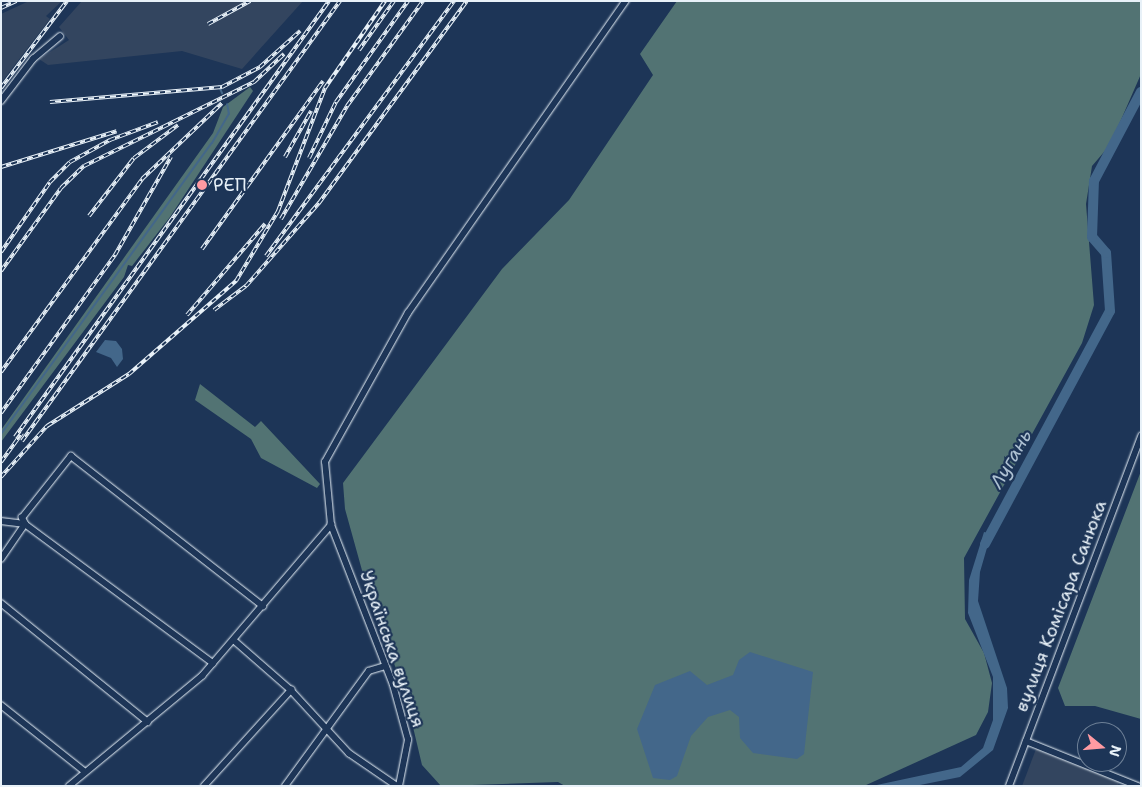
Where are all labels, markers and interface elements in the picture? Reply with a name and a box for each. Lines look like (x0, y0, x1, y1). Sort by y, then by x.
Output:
place label: РЕП (213, 174, 247, 196)
marker: РЕП (195, 178, 209, 192)
water label: Лугань (985, 426, 1037, 492)
street label: вулиця Комісара Санюка (1011, 497, 1111, 715)
street label: Українська вулиця (355, 568, 429, 730)
north arrow (1077, 722, 1127, 772)
text: N (1105, 743, 1126, 759)

